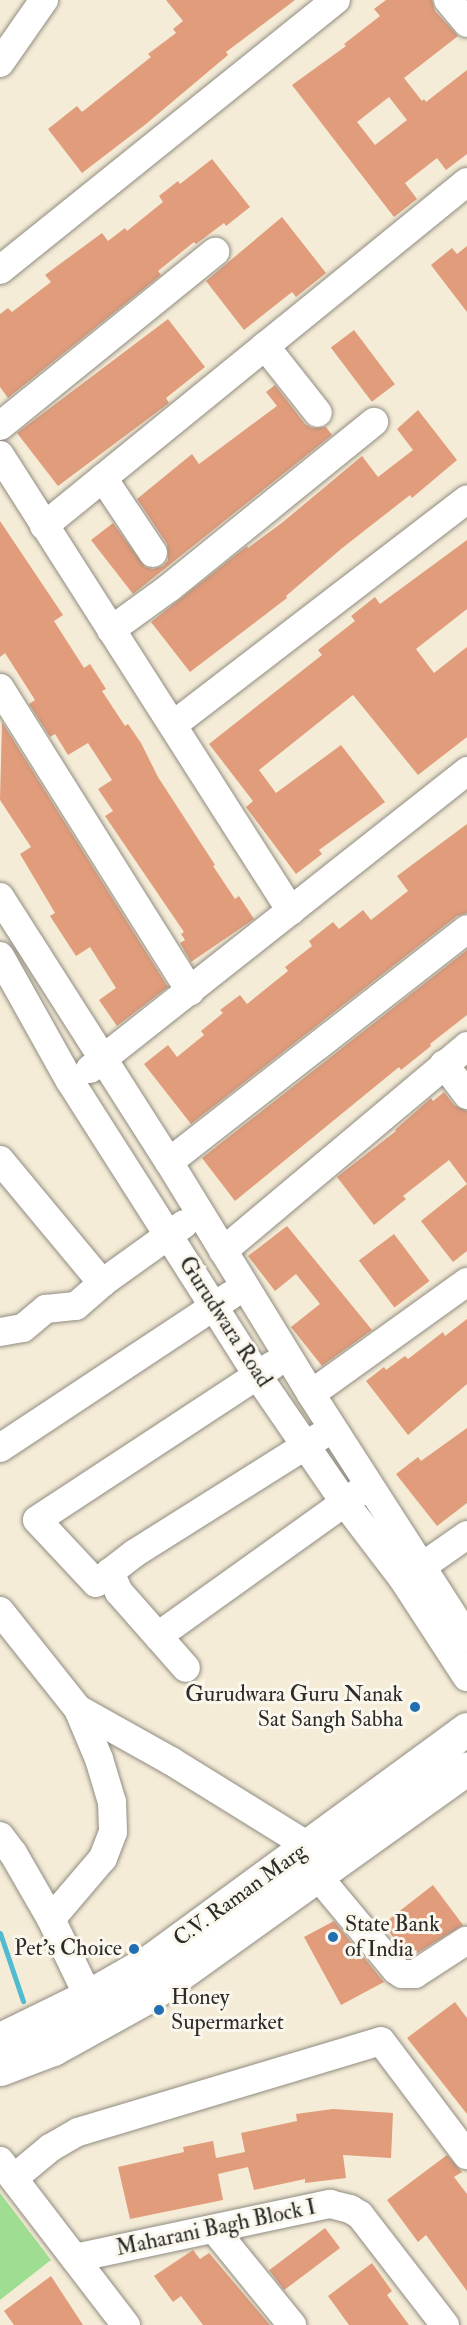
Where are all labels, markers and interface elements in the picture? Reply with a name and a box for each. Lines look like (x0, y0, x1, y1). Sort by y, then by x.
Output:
street label: Gurudwara Road (173, 1252, 277, 1392)
place label: Gurudwara Guru Nanak Sat Sangh Sabha (185, 1681, 403, 1732)
marker: Gurudwara Guru Nanak Sat Sangh Sabha (408, 1700, 422, 1714)
street label: C.V. Raman Marg (168, 1838, 312, 1952)
place label: State Bank of India (345, 1911, 440, 1963)
marker: State Bank of India (326, 1930, 340, 1944)
place label: Pet's Choice (14, 1936, 122, 1962)
marker: Pet's Choice (127, 1942, 141, 1956)
place label: Honey Supermarket (171, 1984, 284, 2036)
marker: Honey Supermarket (152, 2003, 166, 2017)
street label: Maharani Bagh Block I (114, 2194, 318, 2262)

